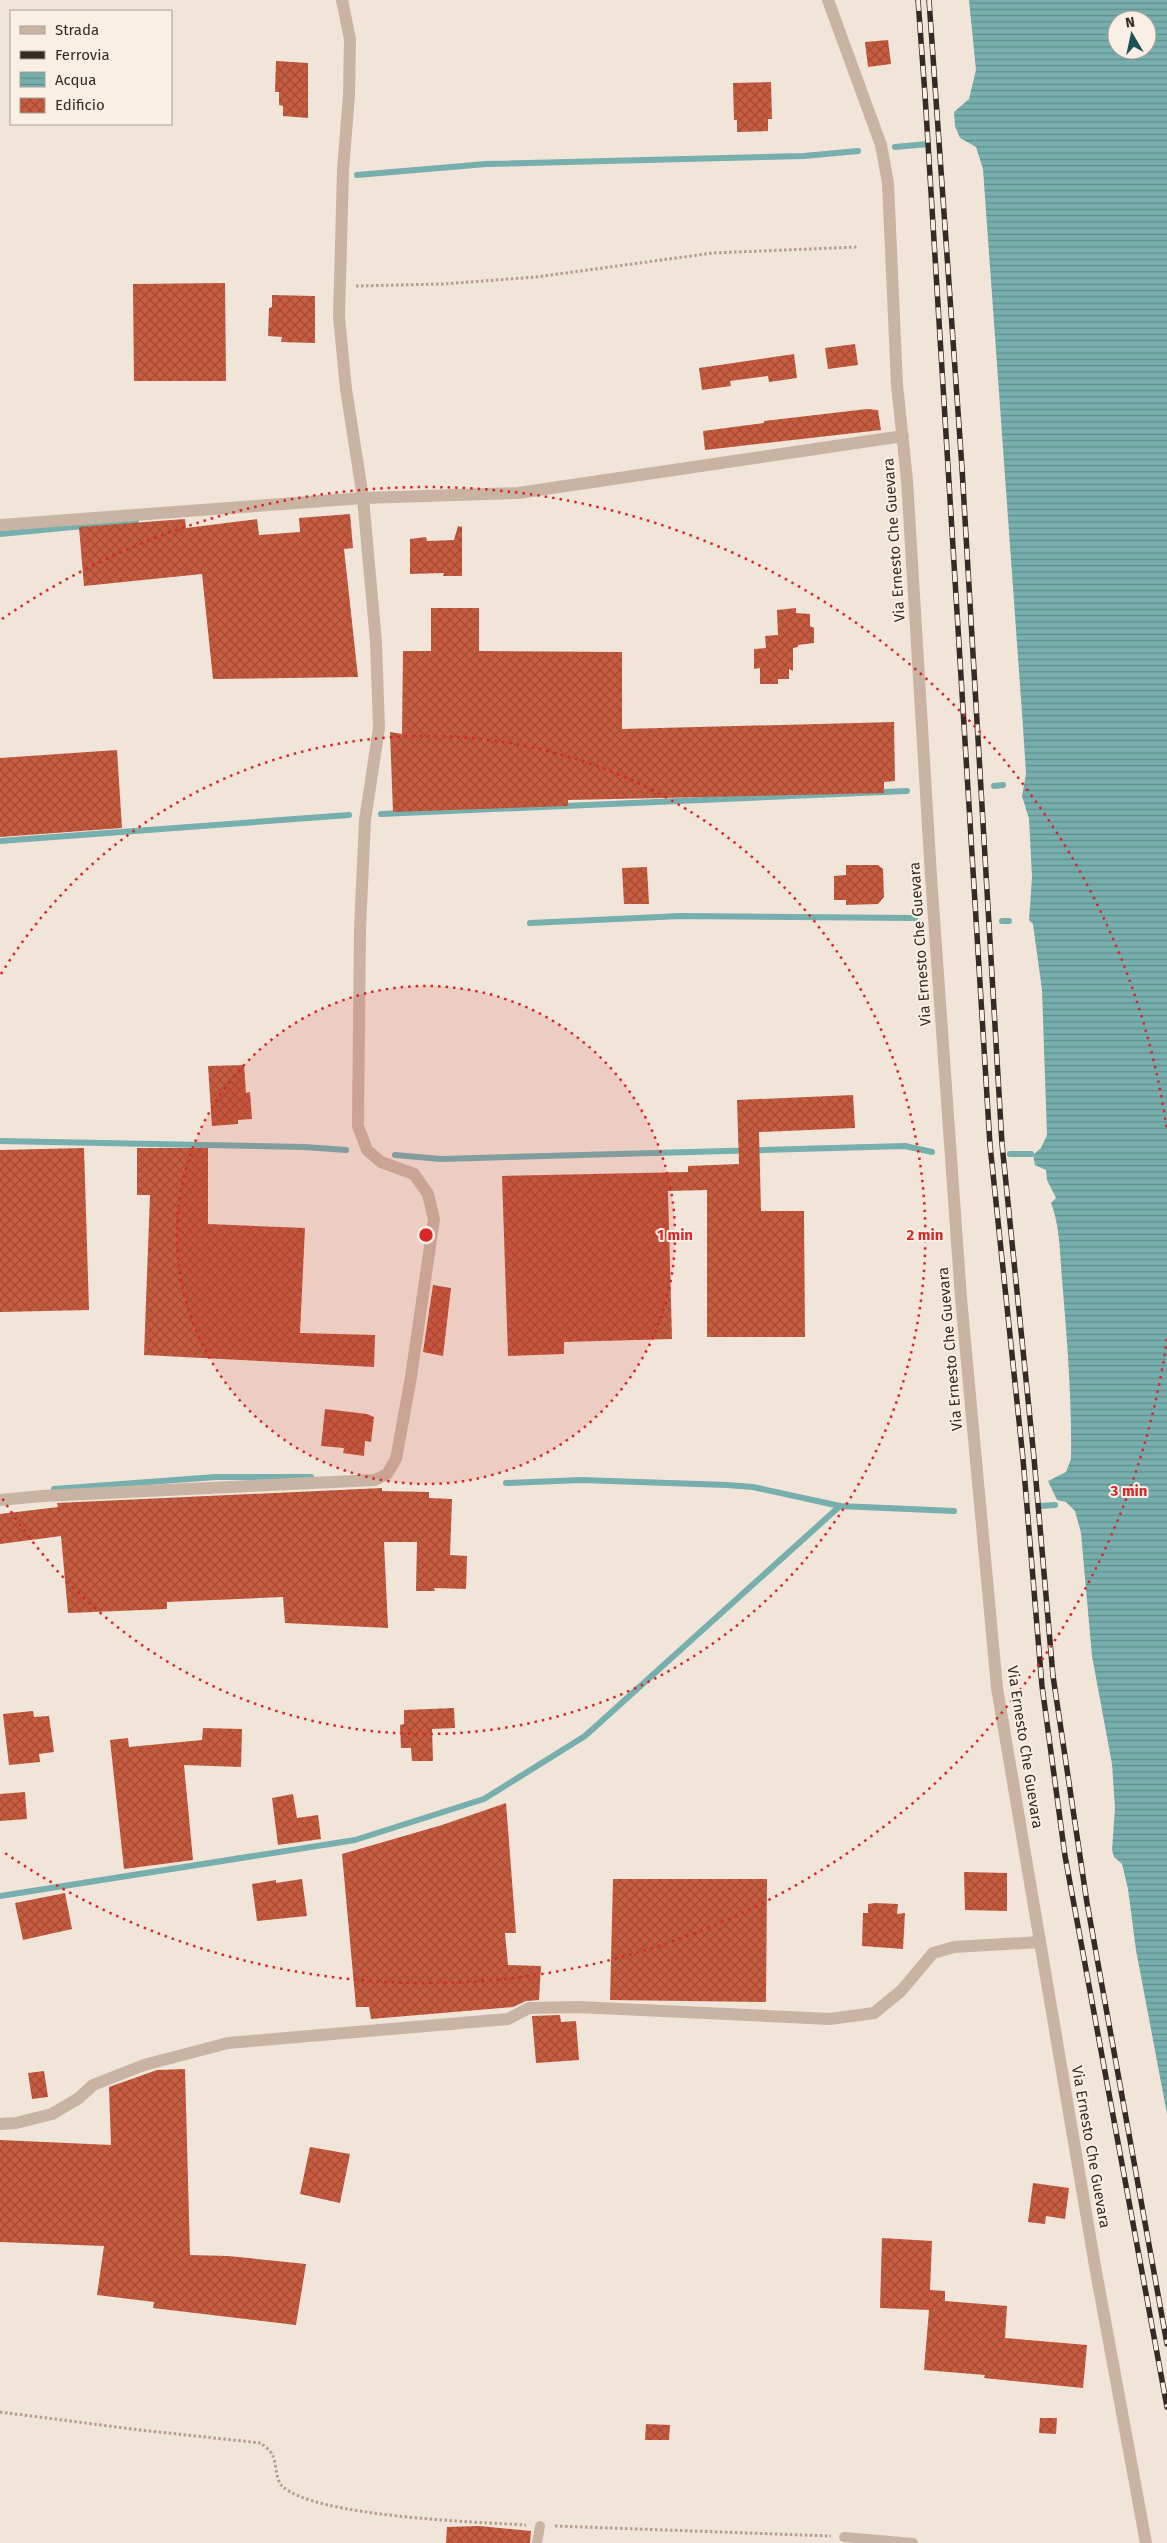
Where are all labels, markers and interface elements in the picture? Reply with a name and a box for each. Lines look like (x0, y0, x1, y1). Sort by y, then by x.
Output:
legend (10, 10, 172, 125)
north arrow (1107, 10, 1157, 60)
text: N (1124, 14, 1136, 32)
text: Strada (55, 21, 99, 39)
text: Ferrovia (55, 46, 110, 64)
text: Acqua (55, 71, 96, 89)
text: Edificio (55, 96, 105, 114)
street label: Via Ernesto Che Guevara (879, 457, 909, 623)
street label: Via Ernesto Che Guevara (905, 861, 935, 1027)
centre of rings (417, 1226, 435, 1244)
text: 1 min (657, 1226, 693, 1244)
text: 2 min (907, 1226, 943, 1244)
street label: Via Ernesto Che Guevara (934, 1266, 966, 1432)
text: 3 min (1110, 1482, 1147, 1500)
street label: Via Ernesto Che Guevara (1003, 1664, 1047, 1830)
street label: Via Ernesto Che Guevara (1068, 2064, 1114, 2230)

